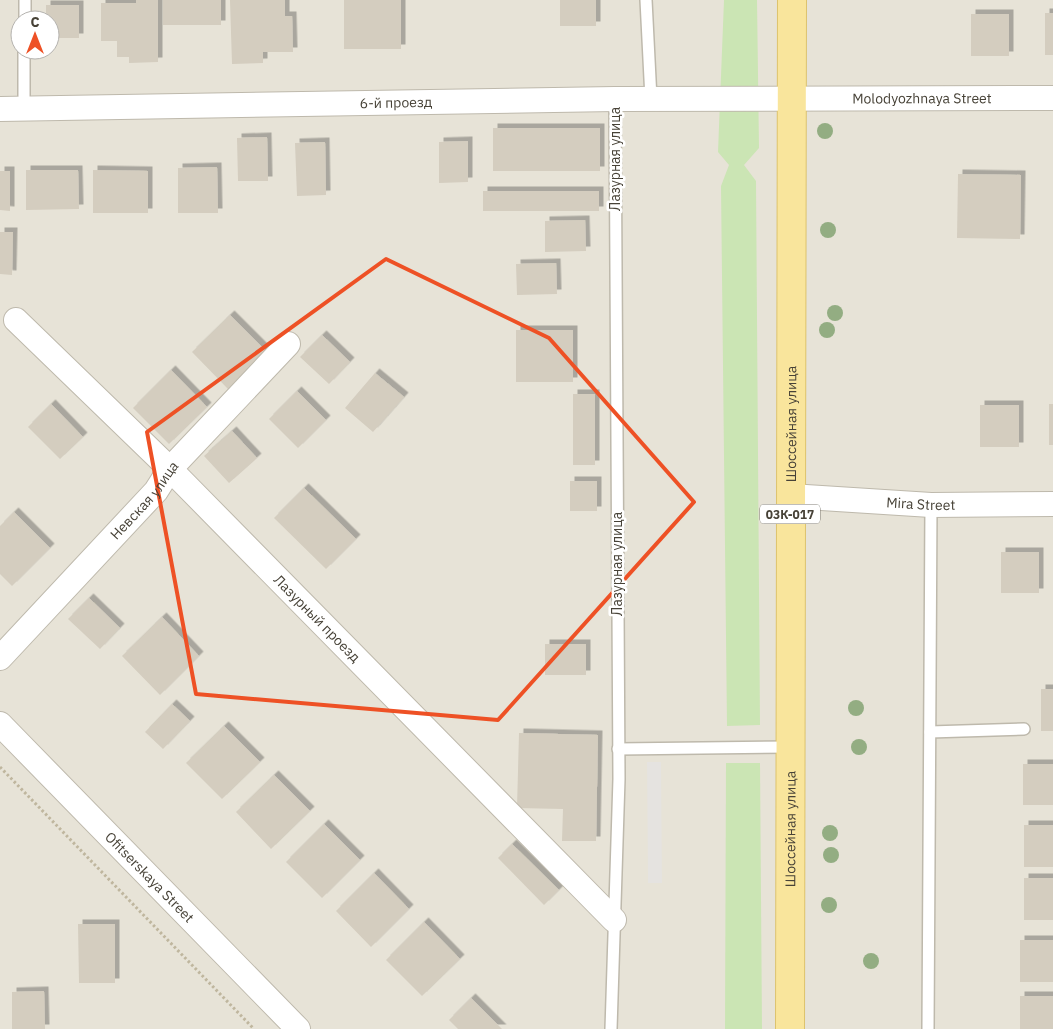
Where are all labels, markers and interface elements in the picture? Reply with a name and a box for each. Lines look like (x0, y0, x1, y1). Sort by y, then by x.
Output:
north arrow (10, 10, 60, 60)
text: С (30, 13, 40, 31)
street label: Molodyozhnaya Street (852, 89, 992, 107)
street label: 6-й проезд (360, 93, 432, 112)
street label: Лазурная улица (606, 106, 624, 211)
street label: Шоссейная улица (782, 365, 800, 482)
street label: Невская улица (106, 457, 182, 543)
street label: Mira Street (886, 493, 955, 514)
road number: 03К-017 (760, 504, 820, 524)
street label: Лазурная улица (608, 511, 626, 616)
street label: Лазурный проезд (270, 571, 364, 666)
street label: Шоссейная улица (781, 770, 800, 887)
street label: Ofitserskaya Street (101, 828, 198, 926)

